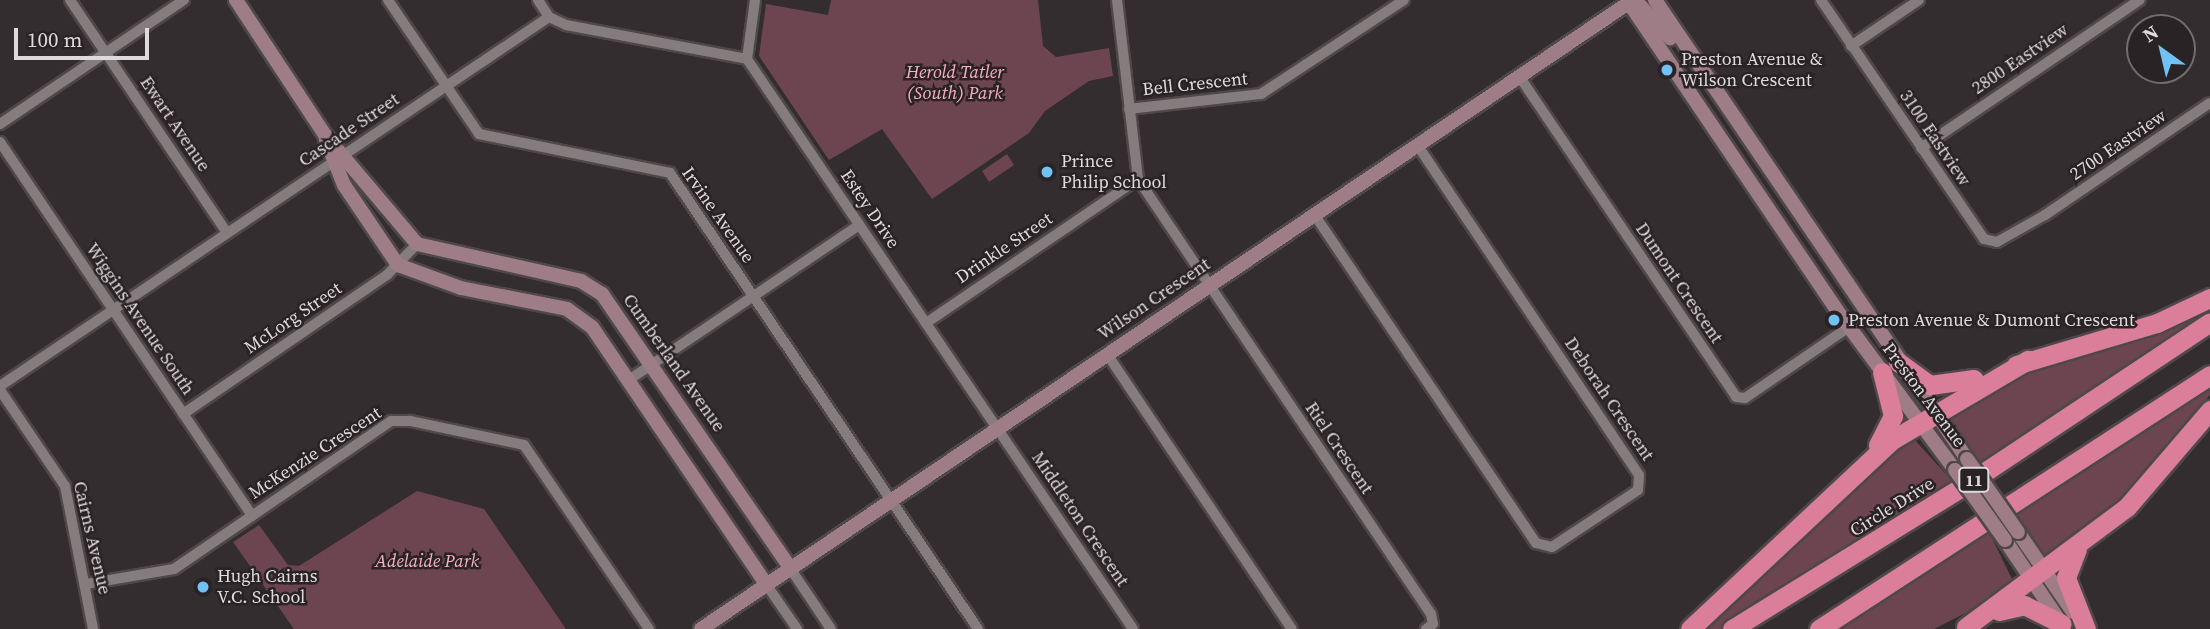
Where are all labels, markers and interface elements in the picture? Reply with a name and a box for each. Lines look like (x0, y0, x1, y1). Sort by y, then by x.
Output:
scale bar (18, 14, 152, 58)
north arrow (2126, 14, 2196, 84)
street label: 2800 Eastview (1968, 19, 2072, 99)
text: N (2137, 19, 2163, 48)
text: 100 m (27, 25, 82, 54)
place label: Preston Avenue & Wilson Crescent (1681, 49, 1823, 92)
park label: Herold Tatler (South) Park (906, 62, 1004, 104)
marker: Preston Avenue & Wilson Crescent (1659, 62, 1675, 78)
street label: Bell Crescent (1141, 68, 1249, 100)
street label: Ewart Avenue (135, 72, 215, 176)
street label: 3100 Eastview (1895, 86, 1975, 190)
street label: Cascade Street (295, 89, 403, 171)
street label: 2700 Eastview (2066, 105, 2170, 185)
place label: Prince Philip School (1061, 151, 1167, 194)
street label: Irvine Avenue (677, 163, 759, 267)
marker: Prince Philip School (1039, 164, 1055, 180)
street label: Estey Drive (836, 166, 904, 252)
street label: Drinkle Street (952, 208, 1056, 288)
street label: Dumont Crescent (1631, 219, 1727, 347)
street label: Wiggins Avenue South (81, 239, 199, 399)
street label: Wilson Crescent (1094, 253, 1214, 345)
street label: McLorg Street (240, 278, 346, 358)
street label: Cumberland Avenue (618, 290, 730, 436)
place label: Preston Avenue & Dumont Crescent (1848, 309, 2135, 331)
marker: Preston Avenue & Dumont Crescent (1826, 312, 1842, 328)
street label: Deborah Crescent (1560, 333, 1658, 465)
street label: Preston Avenue (1878, 339, 1970, 451)
street label: Riel Crescent (1300, 398, 1378, 498)
street label: McKenzie Crescent (245, 402, 385, 504)
street label: Middleton Crescent (1027, 448, 1133, 590)
road number: 11 (1958, 467, 1990, 492)
street label: Circle Drive (1846, 473, 1938, 541)
street label: Cairns Avenue (68, 479, 116, 597)
park label: Adelaide Park (375, 550, 479, 572)
place label: Hugh Cairns V.C. School (217, 566, 318, 608)
marker: Hugh Cairns V.C. School (195, 579, 211, 595)

